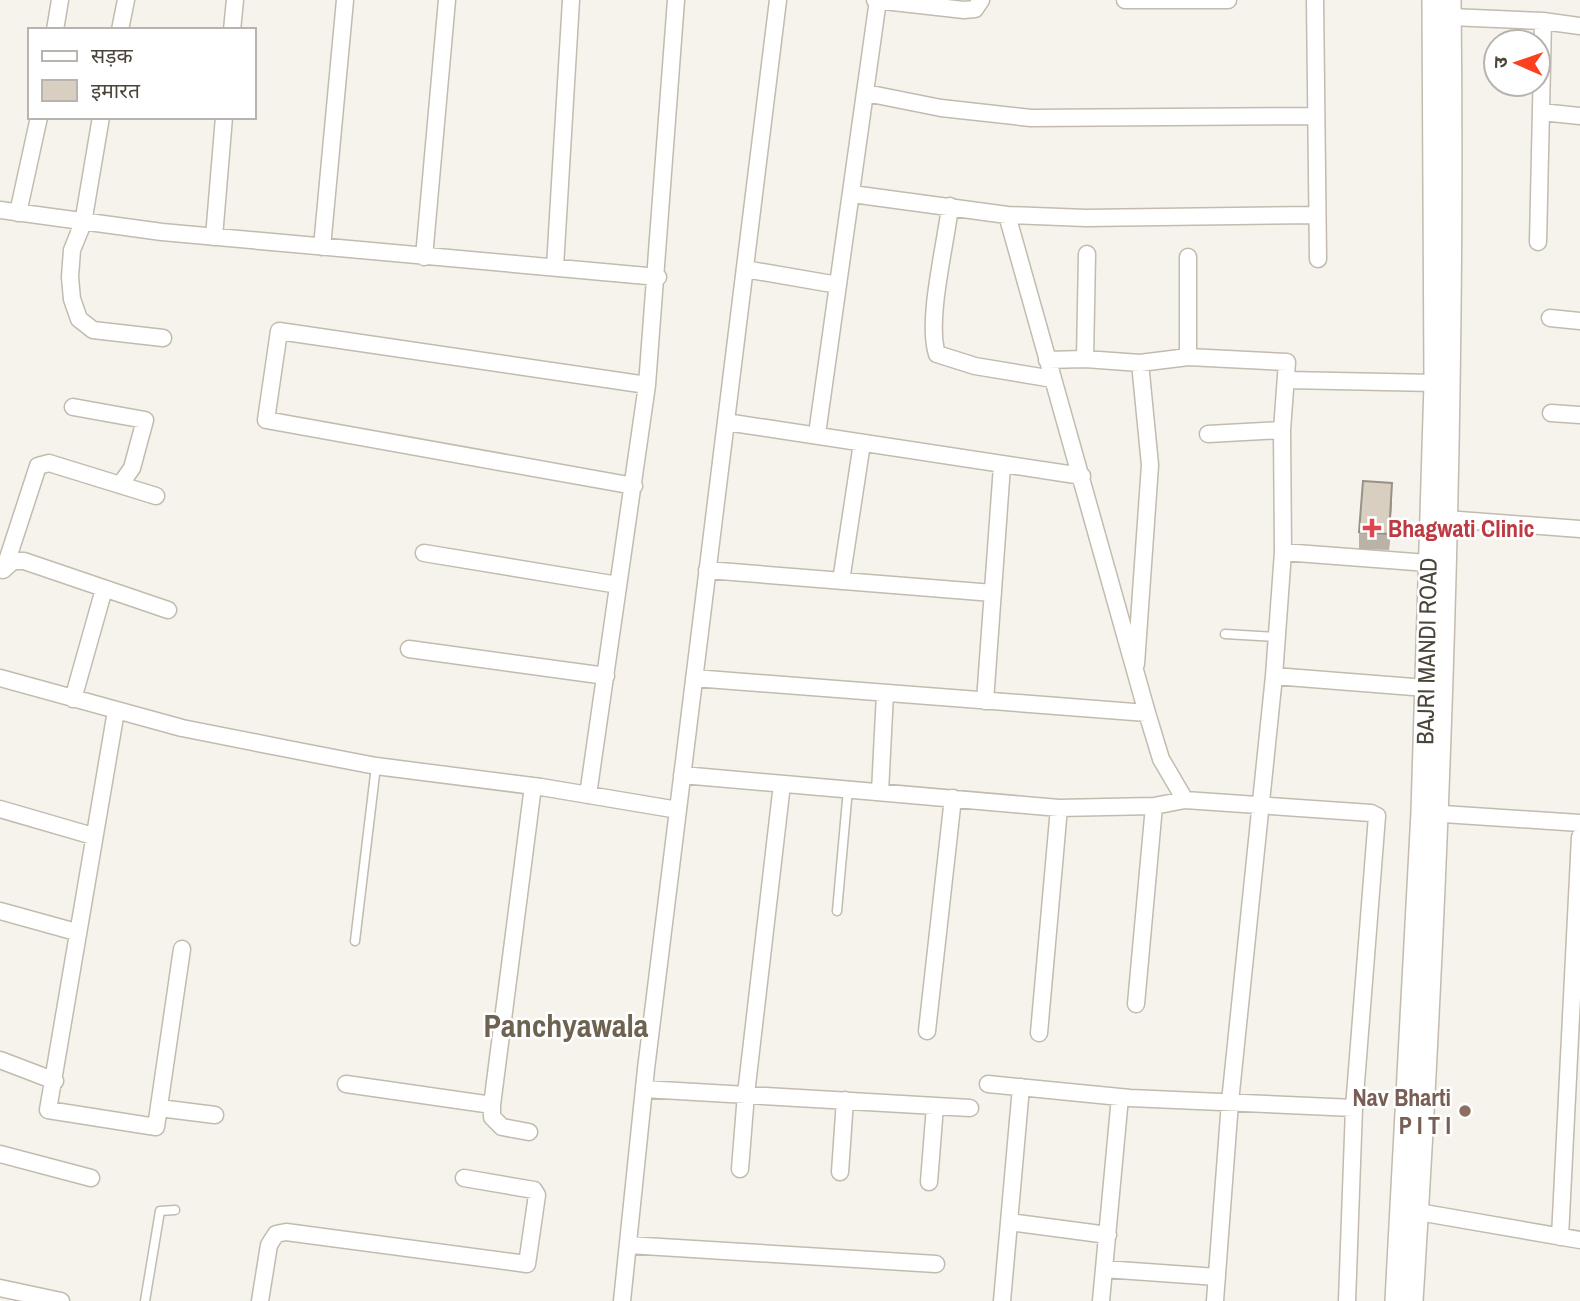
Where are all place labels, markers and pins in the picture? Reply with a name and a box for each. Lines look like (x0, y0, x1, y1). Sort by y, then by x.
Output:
place label: Bhagwati Clinic (1388, 512, 1535, 544)
marker: Bhagwati Clinic (1362, 518, 1382, 538)
place label: Nav Bharti P I T I (1353, 1081, 1451, 1141)
marker: Nav Bharti P I T I (1457, 1103, 1473, 1119)

